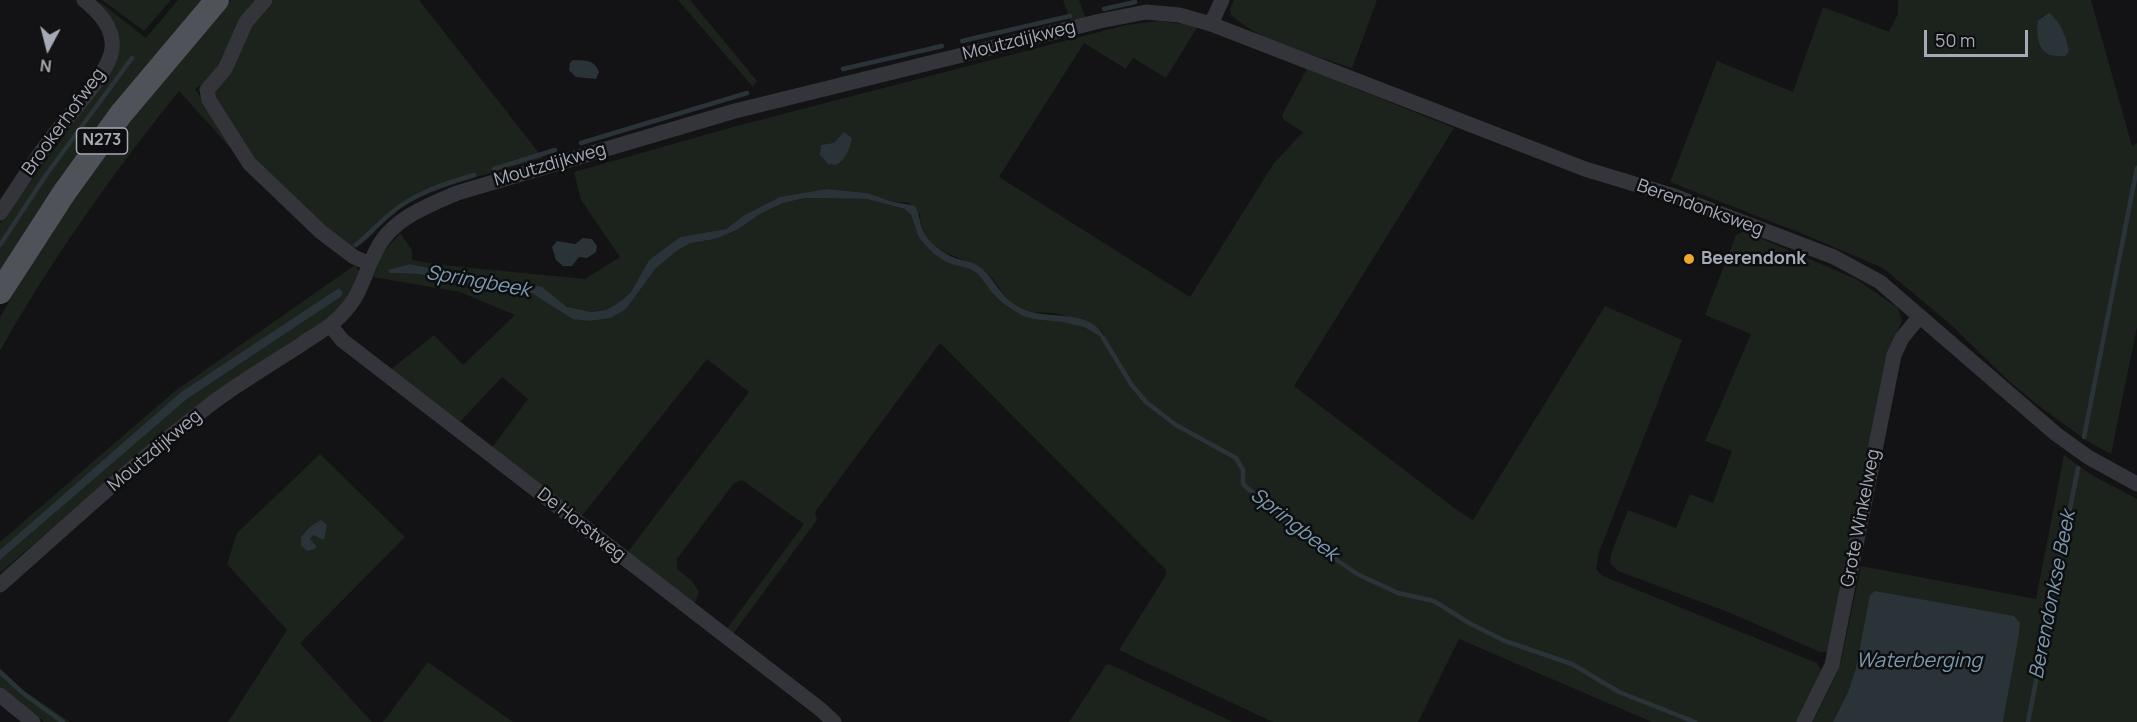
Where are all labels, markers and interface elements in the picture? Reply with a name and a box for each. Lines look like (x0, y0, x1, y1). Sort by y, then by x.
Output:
street label: Moutzdijkweg (960, 17, 1078, 65)
north arrow (18, 18, 78, 78)
scale bar (1927, 18, 2030, 56)
text: 50 m (1935, 28, 1975, 52)
text: N (39, 54, 53, 77)
street label: Brookerhofweg (18, 64, 110, 180)
road number: N273 (76, 128, 128, 154)
street label: Moutzdijkweg (492, 139, 608, 191)
street label: Berendonksweg (1634, 175, 1766, 241)
place label: Beerendonk (1701, 248, 1806, 270)
marker: Beerendonk (1682, 252, 1696, 266)
water label: Springbeek (424, 261, 532, 303)
street label: Moutzdijkweg (104, 406, 206, 496)
street label: Grote Winkelweg (1837, 447, 1885, 589)
water label: Springbeek (1245, 483, 1343, 567)
street label: De Horstweg (532, 484, 630, 566)
water label: Berendonkse Beek (2025, 509, 2081, 681)
water label: Waterberging (1856, 649, 1982, 673)

